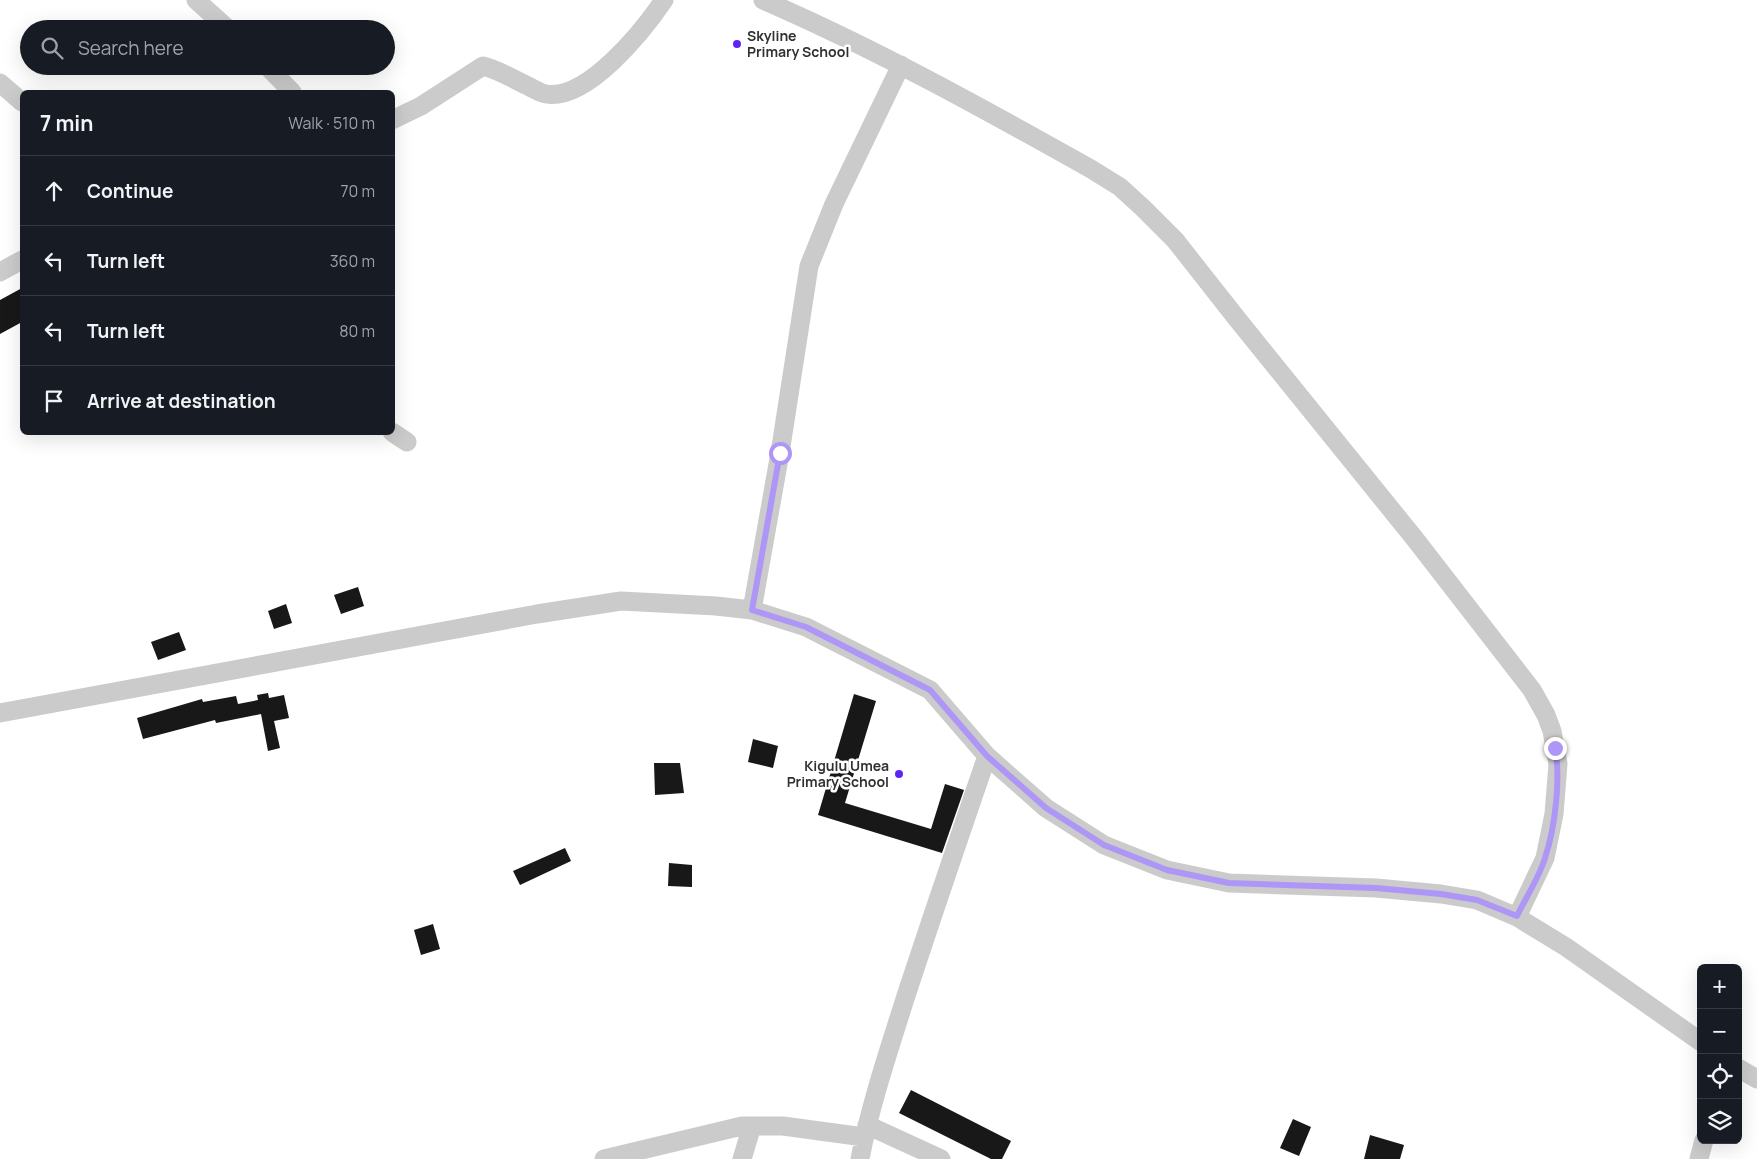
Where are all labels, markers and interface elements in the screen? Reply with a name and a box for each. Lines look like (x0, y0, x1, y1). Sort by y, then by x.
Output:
search box (20, 20, 395, 75)
place label: Skyline Primary School (747, 26, 849, 61)
icon: search (38, 34, 66, 62)
text: Search here (78, 35, 184, 61)
marker: Skyline Primary School (731, 38, 743, 50)
text: 7 min (40, 109, 93, 137)
text: Walk · 510 m (288, 112, 375, 134)
icon: ahead (40, 177, 68, 205)
text: Continue (87, 178, 173, 204)
text: 70 m (340, 180, 375, 202)
icon: left (40, 247, 68, 275)
text: Turn left (87, 248, 165, 274)
text: 360 m (330, 250, 375, 272)
icon: left (40, 317, 68, 345)
text: Turn left (87, 318, 165, 344)
text: 80 m (339, 320, 375, 342)
icon: arrive (40, 387, 68, 415)
text: Arrive at destination (87, 388, 276, 414)
route start (769, 442, 792, 465)
route end (1544, 737, 1567, 760)
place label: Kigulu Umea Primary School (787, 756, 889, 791)
marker: Kigulu Umea Primary School (893, 768, 905, 780)
map controls (1697, 964, 1742, 1144)
button: + (1697, 964, 1742, 1009)
button: − (1697, 1009, 1742, 1054)
button: locate (1697, 1054, 1742, 1099)
button: layers (1697, 1099, 1742, 1144)

